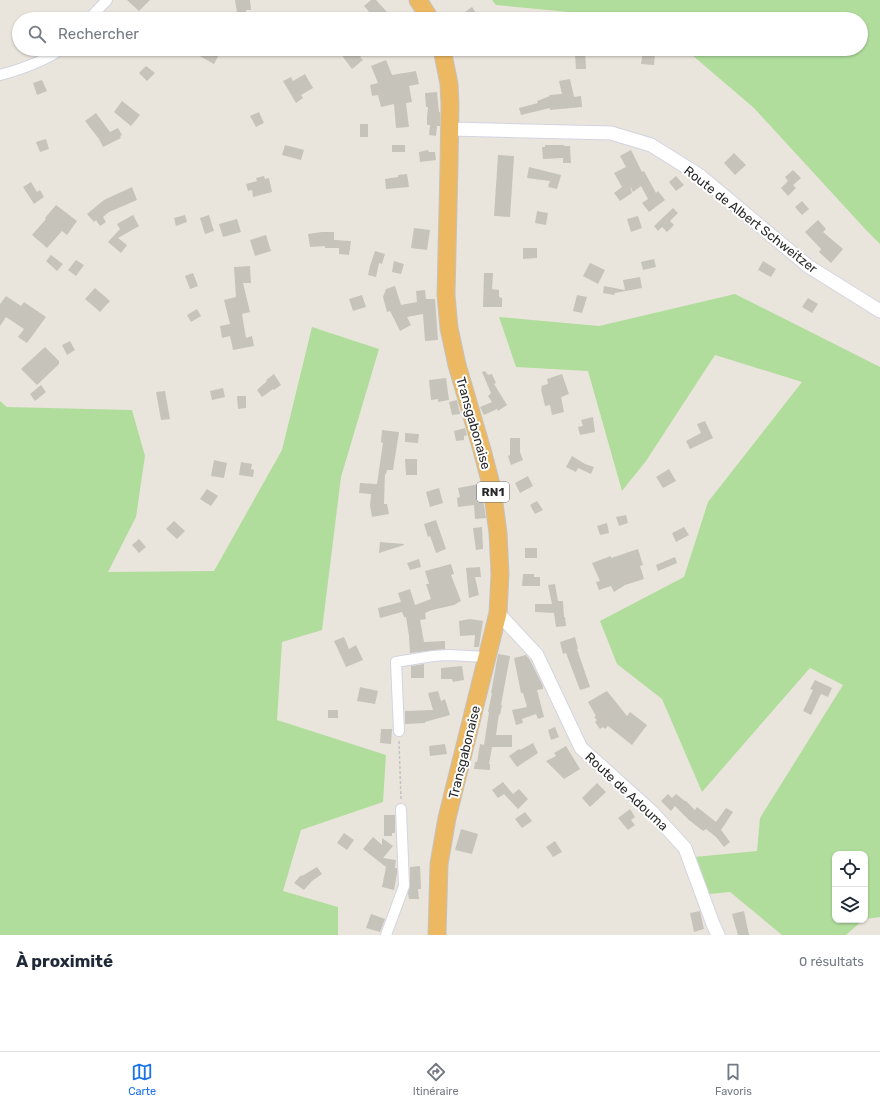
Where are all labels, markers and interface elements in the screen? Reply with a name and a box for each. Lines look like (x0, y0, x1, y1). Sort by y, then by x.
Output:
search box (12, 12, 868, 56)
icon: search (26, 23, 48, 45)
text: Rechercher (58, 25, 139, 43)
street label: Route de Albert Schweitzer (681, 163, 820, 276)
street label: Transgabonaise (452, 375, 494, 471)
road number: RN1 (477, 482, 509, 502)
street label: Transgabonaise (446, 704, 484, 800)
street label: Route de Adouma (582, 749, 671, 834)
map controls (832, 851, 868, 923)
button: locate (832, 851, 868, 887)
button: layers (832, 887, 868, 923)
text: À proximité (16, 951, 113, 971)
text: 0 résultats (799, 954, 864, 969)
tab: Carte (128, 1061, 156, 1098)
tab: Itinéraire (413, 1061, 459, 1098)
tab: Favoris (715, 1061, 752, 1098)

